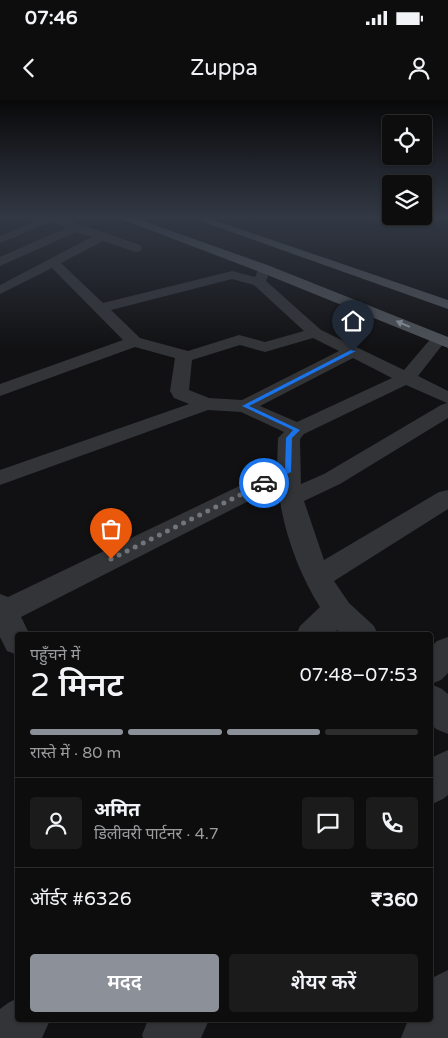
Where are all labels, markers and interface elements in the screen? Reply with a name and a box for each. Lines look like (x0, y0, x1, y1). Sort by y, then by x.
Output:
text: 07:46 (25, 7, 78, 29)
icon: back (15, 54, 43, 82)
icon: person (405, 54, 433, 82)
text: Zuppa (190, 55, 258, 81)
map controls (382, 115, 432, 225)
button: locate (382, 115, 432, 165)
button: layers (382, 175, 432, 225)
pin (332, 300, 374, 351)
icon: home (339, 307, 367, 335)
one-way arrow (396, 320, 410, 328)
courier (239, 458, 289, 508)
icon: car (250, 469, 278, 497)
pin (90, 508, 132, 559)
icon: bag (97, 515, 125, 543)
text: पहुँचने में (30, 645, 80, 665)
text: 07:48–07:53 (300, 664, 418, 686)
text: 2 मिनट (30, 667, 123, 705)
text: रास्ते में · 80 m (30, 743, 121, 763)
button: person (30, 797, 82, 849)
button: chat (302, 797, 354, 849)
button: phone (366, 797, 418, 849)
text: अमित (94, 799, 140, 821)
text: डिलीवरी पार्टनर · 4.7 (94, 824, 219, 844)
text: ऑर्डर #6326 (30, 888, 132, 910)
text: ₹360 (371, 889, 418, 911)
button: मदद (30, 954, 219, 1012)
button: शेयर करें (229, 954, 418, 1012)

